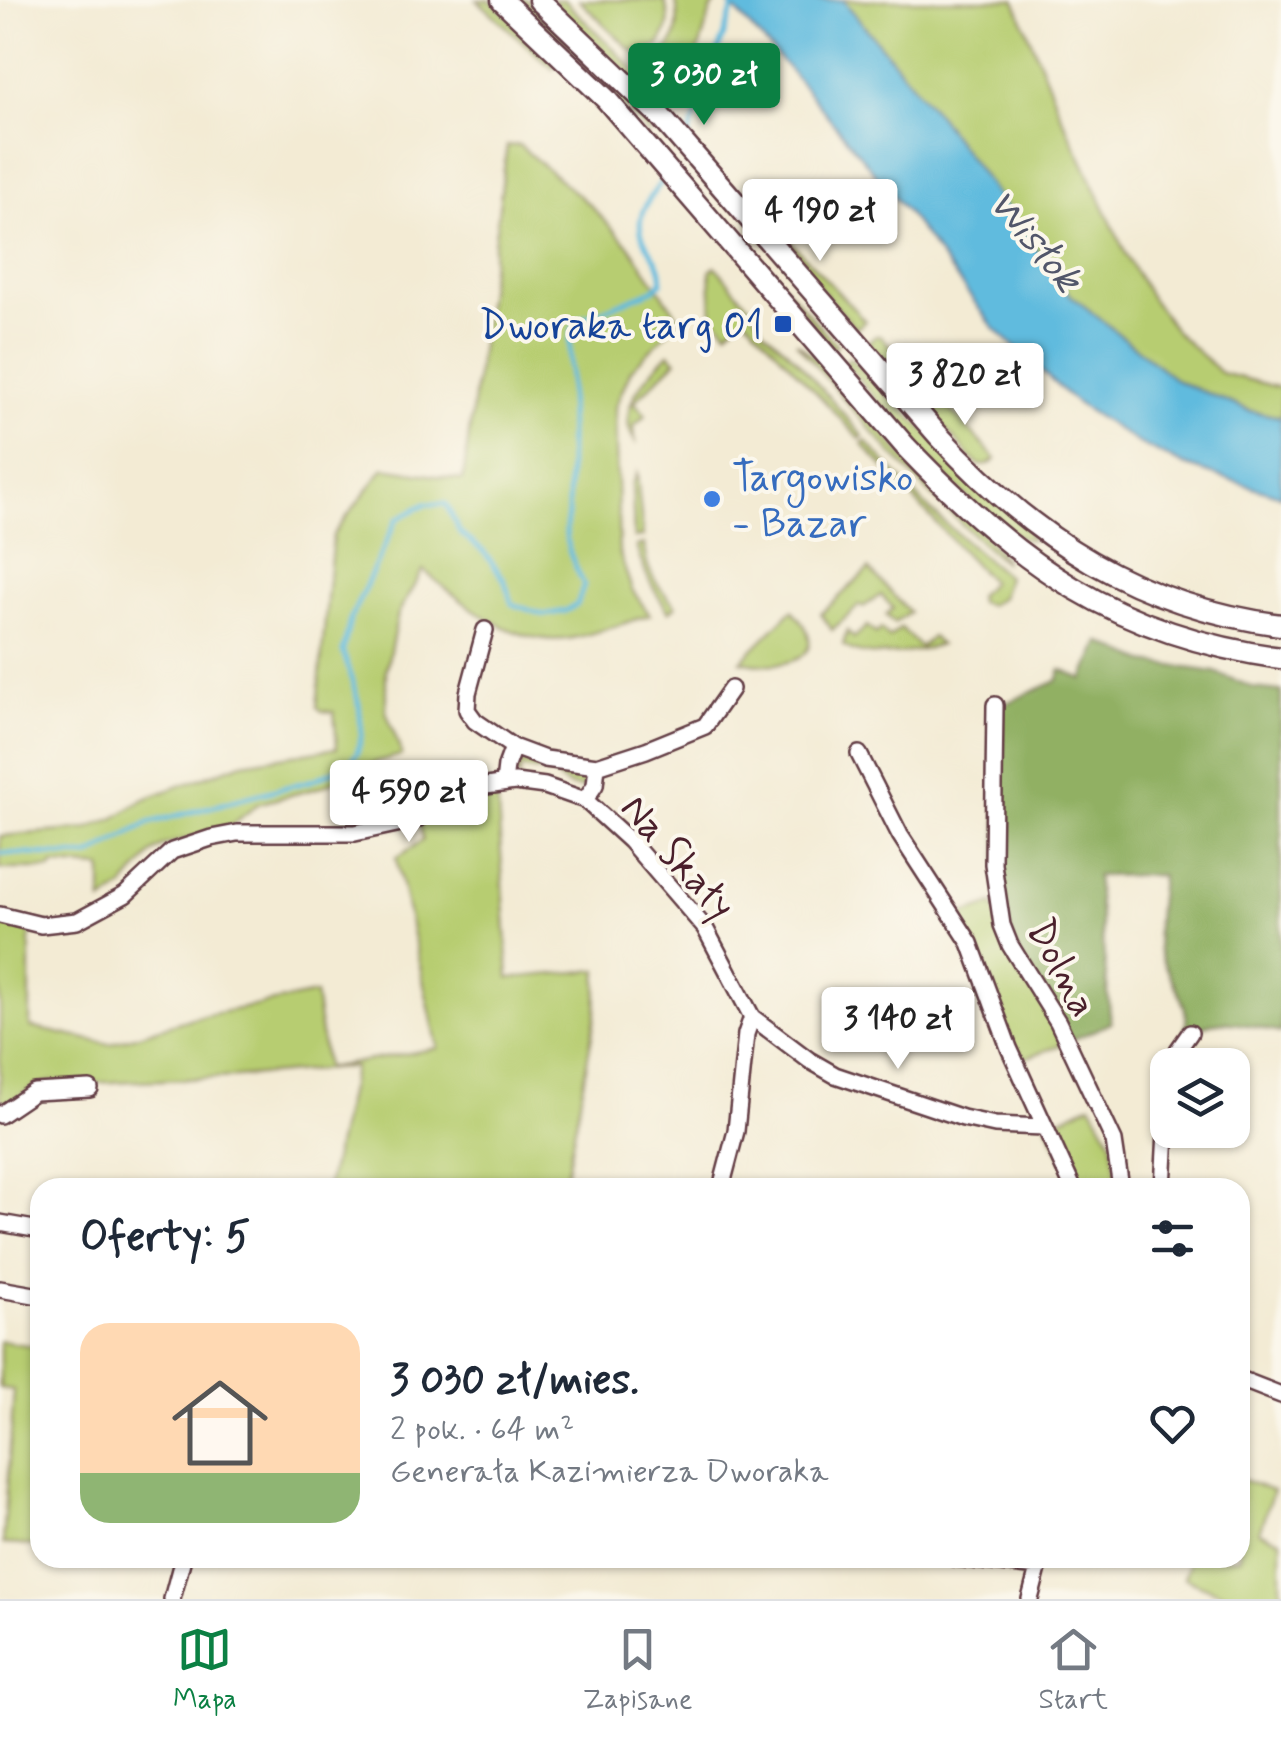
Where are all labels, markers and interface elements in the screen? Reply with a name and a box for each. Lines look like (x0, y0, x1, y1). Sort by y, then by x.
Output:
pin: 3 030 zł (601, 43, 807, 128)
text: 3 030 zł (650, 54, 758, 96)
water label: Wisłok (975, 178, 1096, 307)
pin: 4 190 zł (717, 179, 923, 264)
text: 4 190 zł (764, 190, 876, 232)
place label: Dworaka targ 01 (479, 301, 763, 353)
marker: Dworaka targ 01 (772, 313, 794, 335)
pin: 3 820 zł (862, 343, 1068, 428)
text: 3 820 zł (909, 354, 1021, 396)
place label: Targowisko - Bazar (732, 453, 913, 551)
marker: Targowisko - Bazar (701, 488, 723, 510)
pin: 4 590 zł (306, 760, 512, 845)
text: 4 590 zł (352, 771, 466, 813)
street label: Na Skały (608, 784, 746, 932)
street label: Dolna (1013, 910, 1108, 1027)
pin: 3 140 zł (795, 987, 1001, 1072)
text: 3 140 zł (844, 998, 952, 1040)
map controls (1150, 1048, 1250, 1148)
button: layers (1150, 1048, 1250, 1148)
text: Oferty: 5 (80, 1211, 250, 1266)
icon: filters (1145, 1211, 1200, 1266)
text: 3 030 zł/mies. (390, 1354, 639, 1409)
icon: home (160, 1363, 280, 1483)
icon: heart (1145, 1396, 1200, 1451)
text: 2 pok. · 64 m² (390, 1409, 574, 1451)
text: Generała Kazimierza Dworaka (390, 1451, 828, 1493)
tab: Mapa (173, 1622, 237, 1719)
tab: Zapisane (583, 1622, 693, 1719)
tab: Start (1039, 1622, 1108, 1719)

